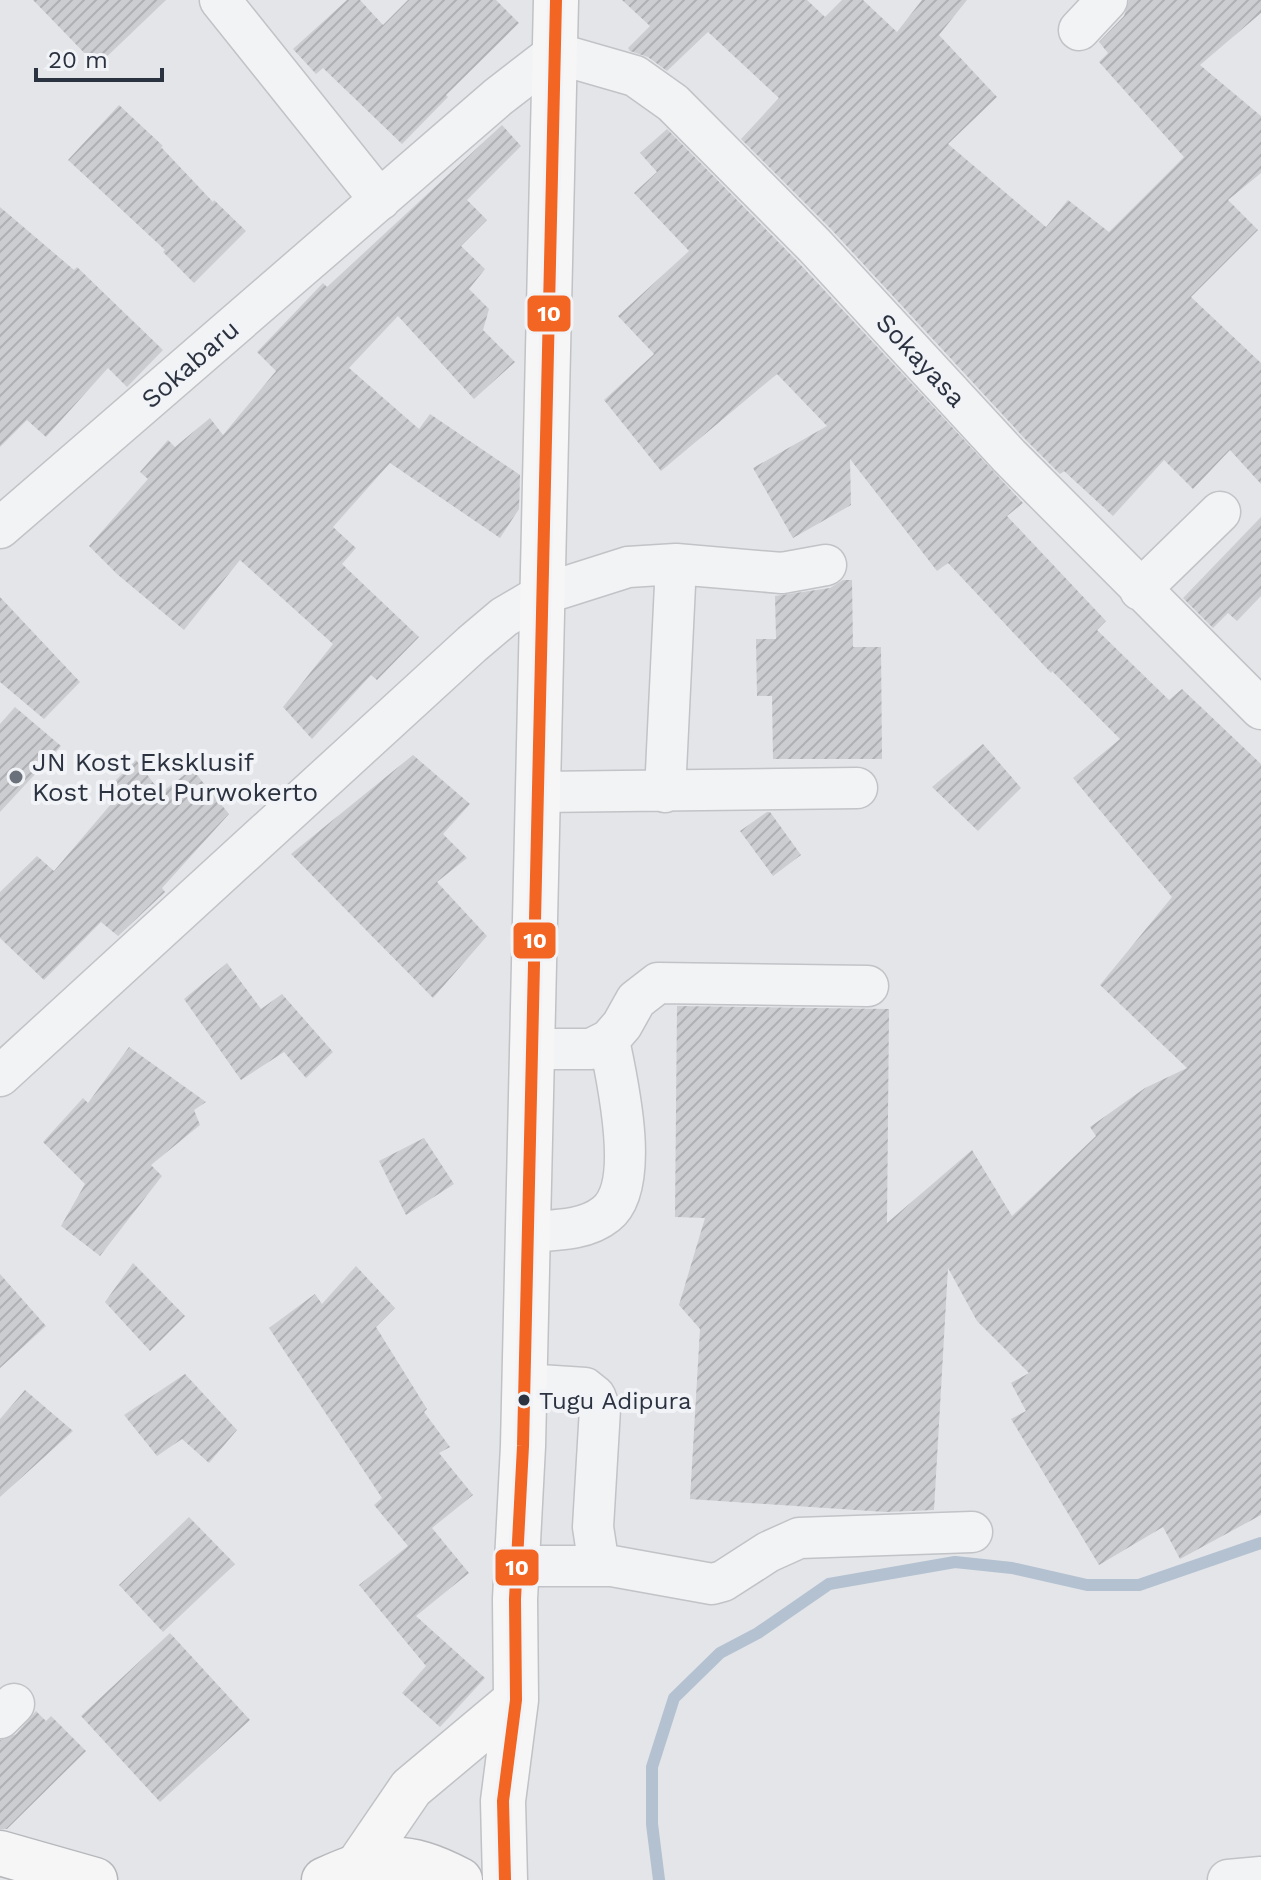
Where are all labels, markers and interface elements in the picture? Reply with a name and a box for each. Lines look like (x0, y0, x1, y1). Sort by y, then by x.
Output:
scale bar (36, 32, 162, 82)
text: 20 m (48, 46, 108, 74)
line badge: 10 (526, 294, 572, 333)
text: 10 (537, 301, 561, 326)
street label: Sokayasa (870, 307, 972, 413)
street label: Sokabaru (135, 314, 245, 414)
place label: JN Kost Eksklusif Kost Hotel Purwokerto (32, 747, 318, 807)
marker: JN Kost Eksklusif Kost Hotel Purwokerto (7, 768, 25, 786)
line badge: 10 (512, 921, 557, 960)
text: 10 (523, 928, 547, 953)
place label: Tugu Adipura (539, 1387, 692, 1415)
marker: Tugu Adipura (516, 1392, 532, 1408)
line badge: 10 (494, 1548, 540, 1587)
text: 10 (505, 1555, 529, 1580)

